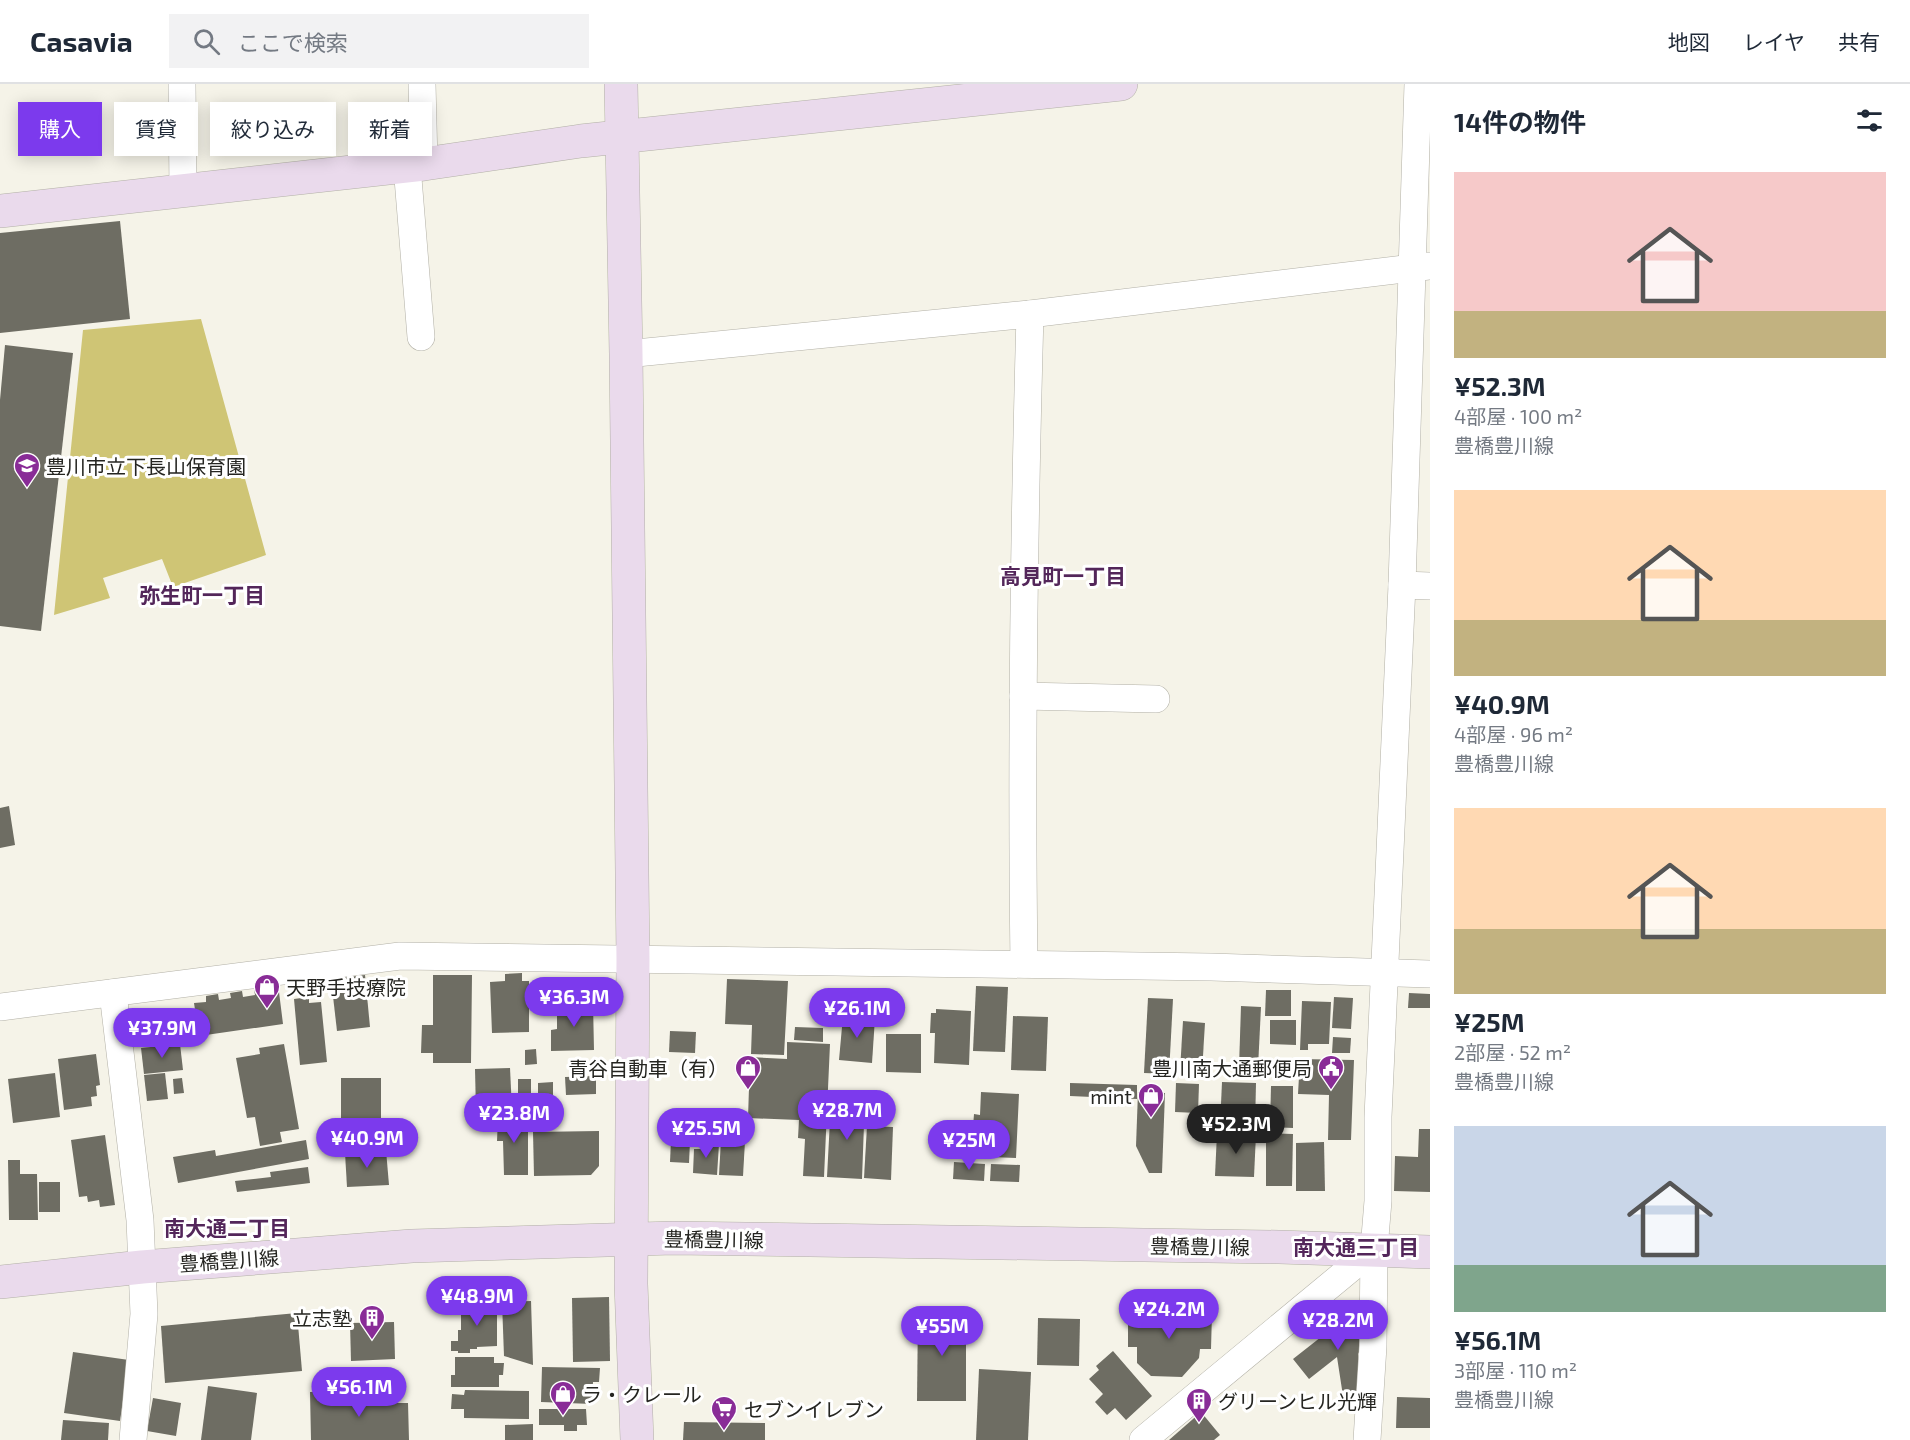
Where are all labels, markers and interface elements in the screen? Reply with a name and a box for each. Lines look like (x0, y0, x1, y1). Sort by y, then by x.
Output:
search box (169, 14, 589, 68)
text: Casavia (30, 24, 133, 58)
icon: search (190, 25, 223, 58)
text: ここで検索 (238, 29, 348, 55)
text: 地図 (1668, 29, 1710, 54)
text: レイヤ (1743, 29, 1805, 54)
text: 共有 (1838, 29, 1880, 54)
chip: 購入 (18, 102, 102, 156)
chip: 賃貸 (114, 102, 198, 156)
chip: 絞り込み (210, 102, 336, 156)
chip: 新着 (348, 102, 432, 156)
icon: filters (1853, 104, 1886, 137)
text: 14件の物件 (1454, 106, 1586, 137)
icon: home (1616, 211, 1724, 319)
text: ¥52.3M (1454, 370, 1546, 401)
text: 4部屋 · 100 m² (1454, 404, 1582, 428)
text: 豊橋豊川線 (1454, 433, 1554, 457)
school or university icon: 豊川市立下長山保育園 (12, 451, 42, 489)
place label: 豊川市立下長山保育園 (46, 454, 246, 478)
icon: home (1616, 529, 1724, 637)
district label: 高見町一丁目 (1000, 563, 1126, 588)
district label: 弥生町一丁目 (139, 582, 265, 607)
text: ¥40.9M (1454, 688, 1550, 719)
text: 4部屋 · 96 m² (1454, 722, 1573, 746)
text: 豊橋豊川線 (1454, 751, 1554, 775)
icon: home (1616, 847, 1724, 955)
shop icon: 天野手技療院 (252, 972, 282, 1010)
place label: 天野手技療院 (286, 975, 406, 999)
pin: ¥36.3M (525, 977, 623, 1028)
text: ¥36.3M (539, 984, 609, 1008)
pin: ¥26.1M (808, 988, 906, 1039)
text: ¥26.1M (823, 995, 891, 1019)
text: ¥25M (1454, 1006, 1525, 1037)
pin: ¥37.9M (113, 1008, 211, 1059)
text: ¥37.9M (127, 1015, 197, 1039)
text: 2部屋 · 52 m² (1454, 1040, 1571, 1064)
shop icon: 青谷自動車（有） (733, 1053, 763, 1091)
public building icon: 豊川南大通郵便局 (1316, 1053, 1346, 1091)
place label: 青谷自動車（有） (568, 1056, 728, 1080)
place label: 豊川南大通郵便局 (1152, 1056, 1312, 1080)
text: 豊橋豊川線 (1454, 1069, 1554, 1093)
shop icon: mint (1136, 1081, 1166, 1119)
place label: mint (1090, 1084, 1132, 1108)
pin: ¥28.7M (798, 1090, 896, 1141)
pin: ¥23.8M (465, 1093, 563, 1144)
text: ¥28.7M (812, 1097, 882, 1121)
text: ¥23.8M (478, 1100, 550, 1124)
pin: ¥52.3M (1187, 1104, 1285, 1155)
pin: ¥25.5M (657, 1108, 755, 1159)
text: ¥52.3M (1201, 1111, 1271, 1135)
text: ¥25.5M (671, 1115, 741, 1139)
pin: ¥40.9M (318, 1118, 416, 1169)
pin: ¥25M (933, 1120, 1005, 1171)
text: ¥40.9M (330, 1125, 404, 1149)
text: ¥25M (942, 1127, 996, 1151)
icon: home (1616, 1165, 1724, 1273)
district label: 南大通二丁目 (164, 1215, 290, 1240)
street label: 豊橋豊川線 (664, 1226, 764, 1252)
street label: 豊橋豊川線 (1150, 1233, 1250, 1259)
district label: 南大通三丁目 (1293, 1234, 1419, 1259)
street label: 豊橋豊川線 (178, 1245, 280, 1275)
pin: ¥48.9M (428, 1276, 526, 1327)
text: ¥48.9M (440, 1283, 514, 1307)
pin: ¥24.2M (1120, 1289, 1218, 1340)
text: ¥24.2M (1133, 1296, 1205, 1320)
pin: ¥28.2M (1289, 1300, 1387, 1351)
building icon: 立志塾 (357, 1303, 387, 1341)
place label: 立志塾 (292, 1306, 352, 1330)
pin: ¥55M (906, 1306, 978, 1357)
text: ¥28.2M (1302, 1307, 1374, 1331)
text: ¥55M (915, 1313, 969, 1337)
text: ¥56.1M (1454, 1324, 1541, 1355)
text: 3部屋 · 110 m² (1454, 1358, 1577, 1382)
pin: ¥56.1M (310, 1367, 408, 1418)
text: ¥56.1M (325, 1374, 393, 1398)
shop icon: ラ・クレール (548, 1379, 578, 1417)
place label: ラ・クレール (582, 1382, 702, 1406)
building icon: グリーンヒル光輝 (1184, 1386, 1214, 1424)
text: 豊橋豊川線 (1454, 1387, 1554, 1411)
place label: グリーンヒル光輝 (1218, 1389, 1377, 1413)
supermarket icon: セブンイレブン (709, 1394, 739, 1432)
place label: セブンイレブン (744, 1397, 884, 1421)

